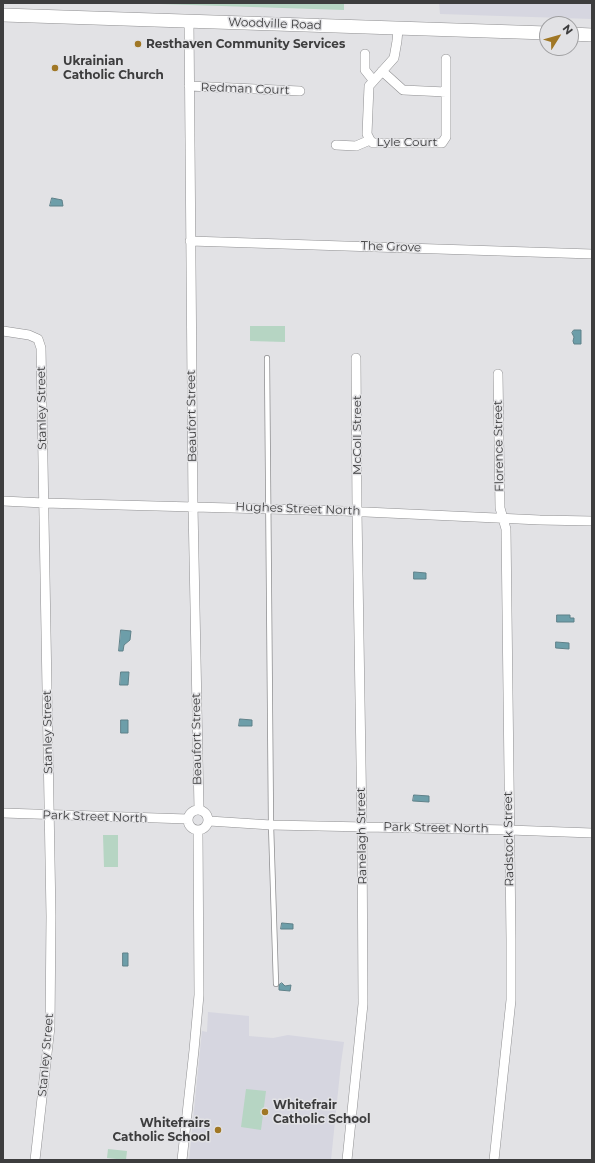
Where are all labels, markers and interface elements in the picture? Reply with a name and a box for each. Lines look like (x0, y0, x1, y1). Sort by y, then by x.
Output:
street label: Woodville Road (228, 15, 322, 33)
north arrow (539, 16, 579, 56)
text: N (560, 22, 576, 37)
place label: Resthaven Community Services (146, 37, 345, 51)
marker: Resthaven Community Services (133, 39, 143, 49)
place label: Ukrainian Catholic Church (63, 54, 164, 82)
marker: Ukrainian Catholic Church (50, 63, 60, 73)
street label: Redman Court (200, 80, 290, 98)
street label: Lyle Court (377, 135, 437, 149)
street label: The Grove (361, 239, 421, 255)
street label: Stanley Street (34, 366, 50, 450)
street label: Beaufort Street (184, 370, 200, 462)
street label: McColl Street (350, 395, 364, 475)
street label: Florence Street (491, 400, 507, 492)
street label: Hughes Street North (235, 500, 361, 518)
street label: Stanley Street (40, 690, 56, 774)
street label: Beaufort Street (189, 693, 205, 785)
street label: Ranelagh Street (354, 787, 370, 885)
street label: Radstock Street (501, 791, 517, 887)
street label: Park Street North (42, 808, 148, 826)
street label: Park Street North (383, 820, 489, 836)
street label: Stanley Street (35, 1013, 57, 1097)
place label: Whitefrair Catholic School (273, 1098, 371, 1126)
marker: Whitefrair Catholic School (260, 1107, 270, 1117)
place label: Whitefrairs Catholic School (112, 1116, 210, 1144)
marker: Whitefrairs Catholic School (213, 1125, 223, 1135)

